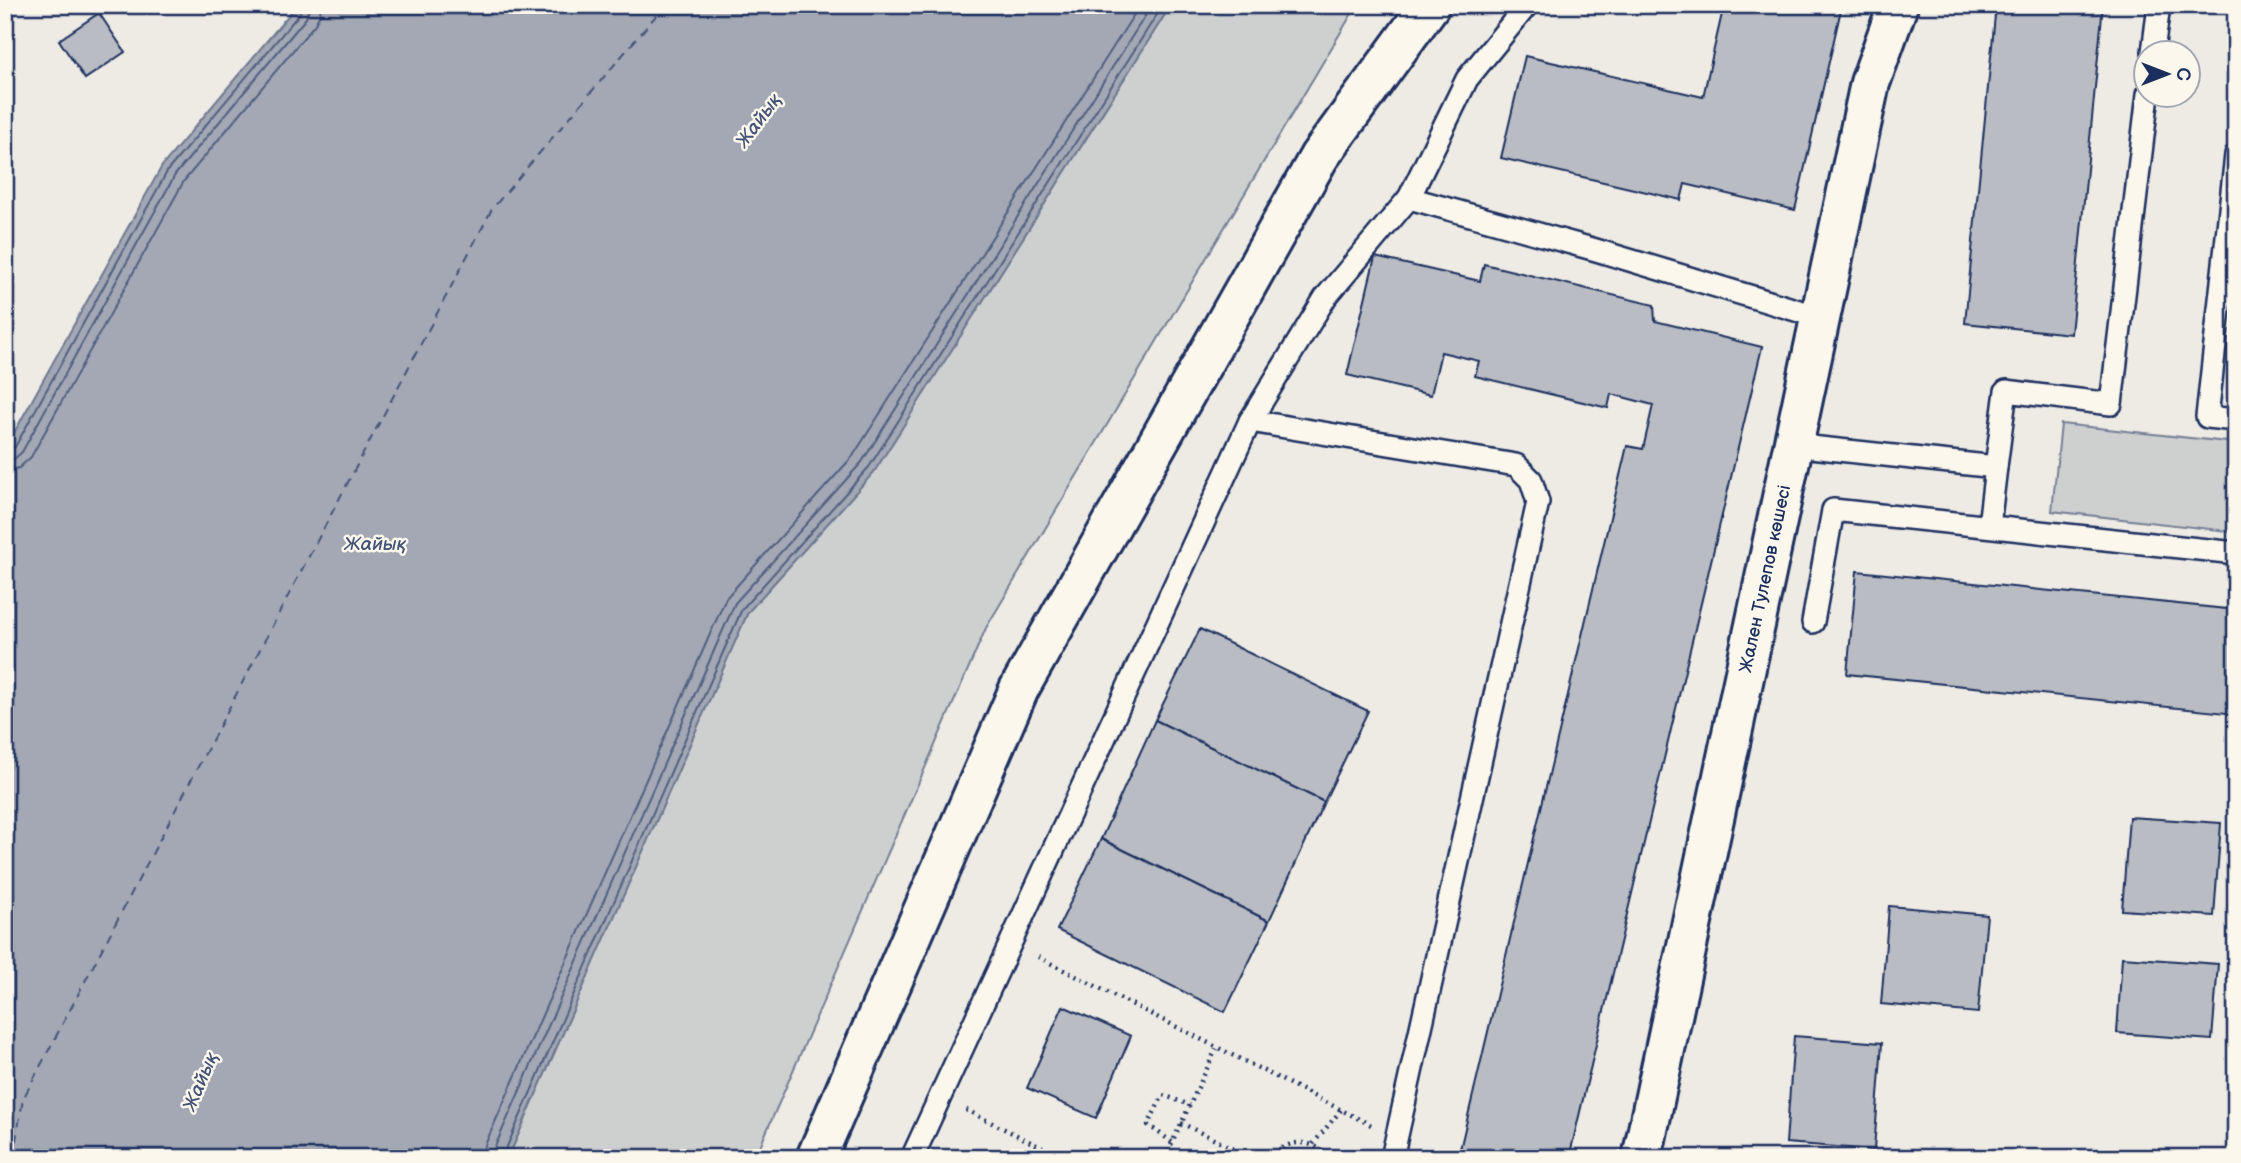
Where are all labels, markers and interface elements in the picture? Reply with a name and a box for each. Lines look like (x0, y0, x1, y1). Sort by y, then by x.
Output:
north arrow (2132, 38, 2202, 108)
text: С (2171, 67, 2194, 81)
water label: Жайық (731, 89, 787, 153)
street label: Жален Тулепов көшесі (1735, 483, 1795, 675)
water label: Жайық (343, 533, 406, 556)
water label: Жайық (178, 1049, 224, 1116)

